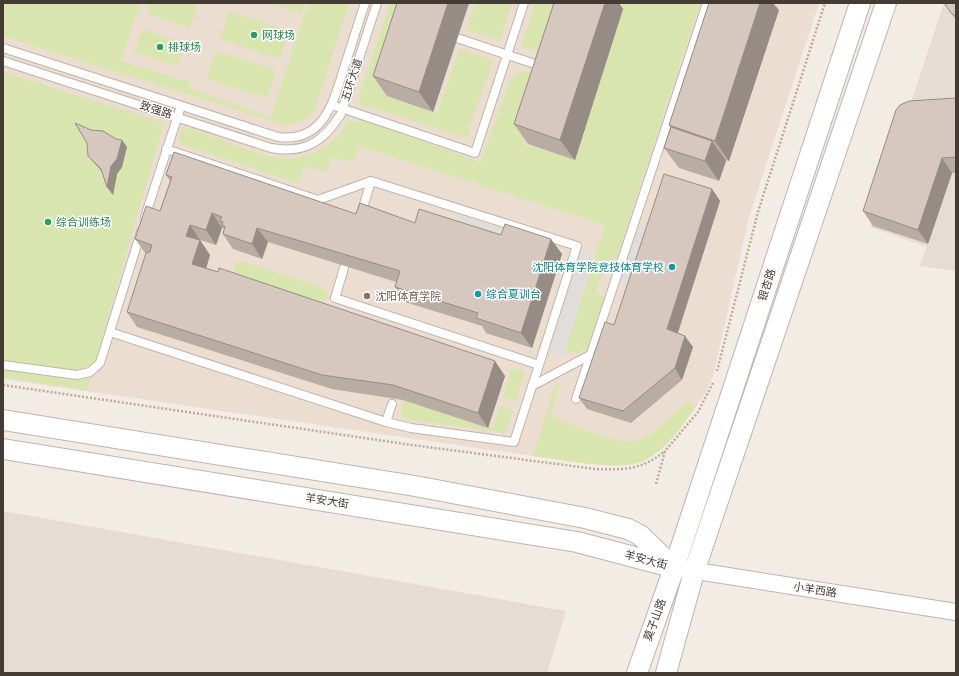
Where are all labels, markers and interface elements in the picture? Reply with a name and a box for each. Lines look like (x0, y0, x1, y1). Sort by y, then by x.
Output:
place label: 网球场 (262, 28, 295, 43)
marker: 网球场 (249, 30, 259, 40)
place label: 排球场 (168, 40, 201, 55)
marker: 排球场 (155, 42, 165, 52)
street label: 五环大道 (338, 57, 366, 103)
street label: 致强路 (138, 98, 174, 122)
place label: 综合训练场 (56, 215, 111, 230)
marker: 综合训练场 (43, 217, 53, 227)
place label: 沈阳体育学院竞技体育学校 (532, 260, 664, 275)
marker: 沈阳体育学院竞技体育学校 (667, 262, 677, 272)
street label: 银杏路 (755, 267, 779, 303)
place label: 综合夏训台 (486, 287, 541, 302)
place label: 沈阳体育学院 (375, 289, 441, 304)
marker: 综合夏训台 (473, 289, 483, 299)
marker: 沈阳体育学院 (362, 291, 372, 301)
street label: 羊安大街 (304, 490, 350, 512)
street label: 羊安大街 (623, 547, 669, 573)
street label: 小羊西路 (792, 579, 838, 601)
street label: 莫子山路 (640, 597, 670, 643)

